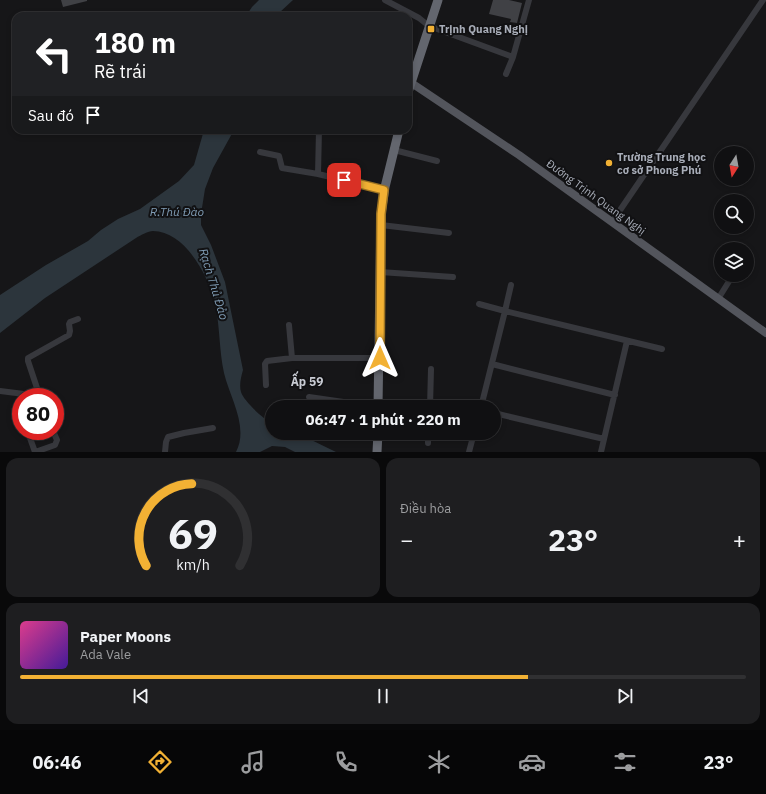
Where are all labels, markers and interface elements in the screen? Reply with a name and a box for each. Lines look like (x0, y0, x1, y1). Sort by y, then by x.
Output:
place label: Trịnh Quang Nghị (439, 22, 528, 36)
text: 180 m (94, 24, 176, 61)
marker: Trịnh Quang Nghị (426, 24, 436, 34)
icon: left (28, 28, 80, 80)
text: Rẽ trái (94, 60, 146, 83)
icon: arrive (82, 104, 104, 126)
text: Sau đó (28, 106, 74, 125)
north arrow (714, 146, 754, 186)
map controls (714, 146, 754, 282)
place label: Trường Trung học cơ sở Phong Phú (617, 150, 706, 177)
street label: Đường Trịnh Quang Nghị (544, 156, 648, 238)
marker: Trường Trung học cơ sở Phong Phú (604, 158, 614, 168)
pin (327, 163, 361, 197)
icon: arrive (333, 169, 355, 191)
button: search (714, 194, 754, 234)
water label: R.Thú Đào (150, 204, 205, 219)
button: layers (714, 242, 754, 282)
water label: Rạch Thủ Đảo (196, 246, 232, 322)
position arrow (359, 337, 401, 379)
district label: Ấp 59 (291, 371, 323, 389)
speed limit sign: 80 (12, 388, 64, 440)
text: 06:47 · 1 phút · 220 m (305, 410, 461, 429)
text: Điều hòa (400, 500, 451, 517)
text: 69 (168, 505, 218, 559)
text: 23° (548, 520, 598, 559)
text: − (400, 525, 413, 554)
text: + (733, 525, 746, 554)
text: km/h (176, 554, 210, 573)
text: Paper Moons (80, 627, 171, 646)
text: Ada Vale (80, 646, 131, 663)
icon: previous (130, 685, 152, 707)
icon: pause (372, 685, 394, 707)
icon: next (614, 685, 636, 707)
icon: directions (146, 748, 174, 776)
icon: music (239, 748, 267, 776)
icon: phone (332, 748, 360, 776)
icon: climate (425, 748, 453, 776)
icon: car (518, 748, 546, 776)
icon: filters (611, 748, 639, 776)
text: 06:46 (32, 751, 82, 774)
text: 23° (703, 751, 734, 774)

